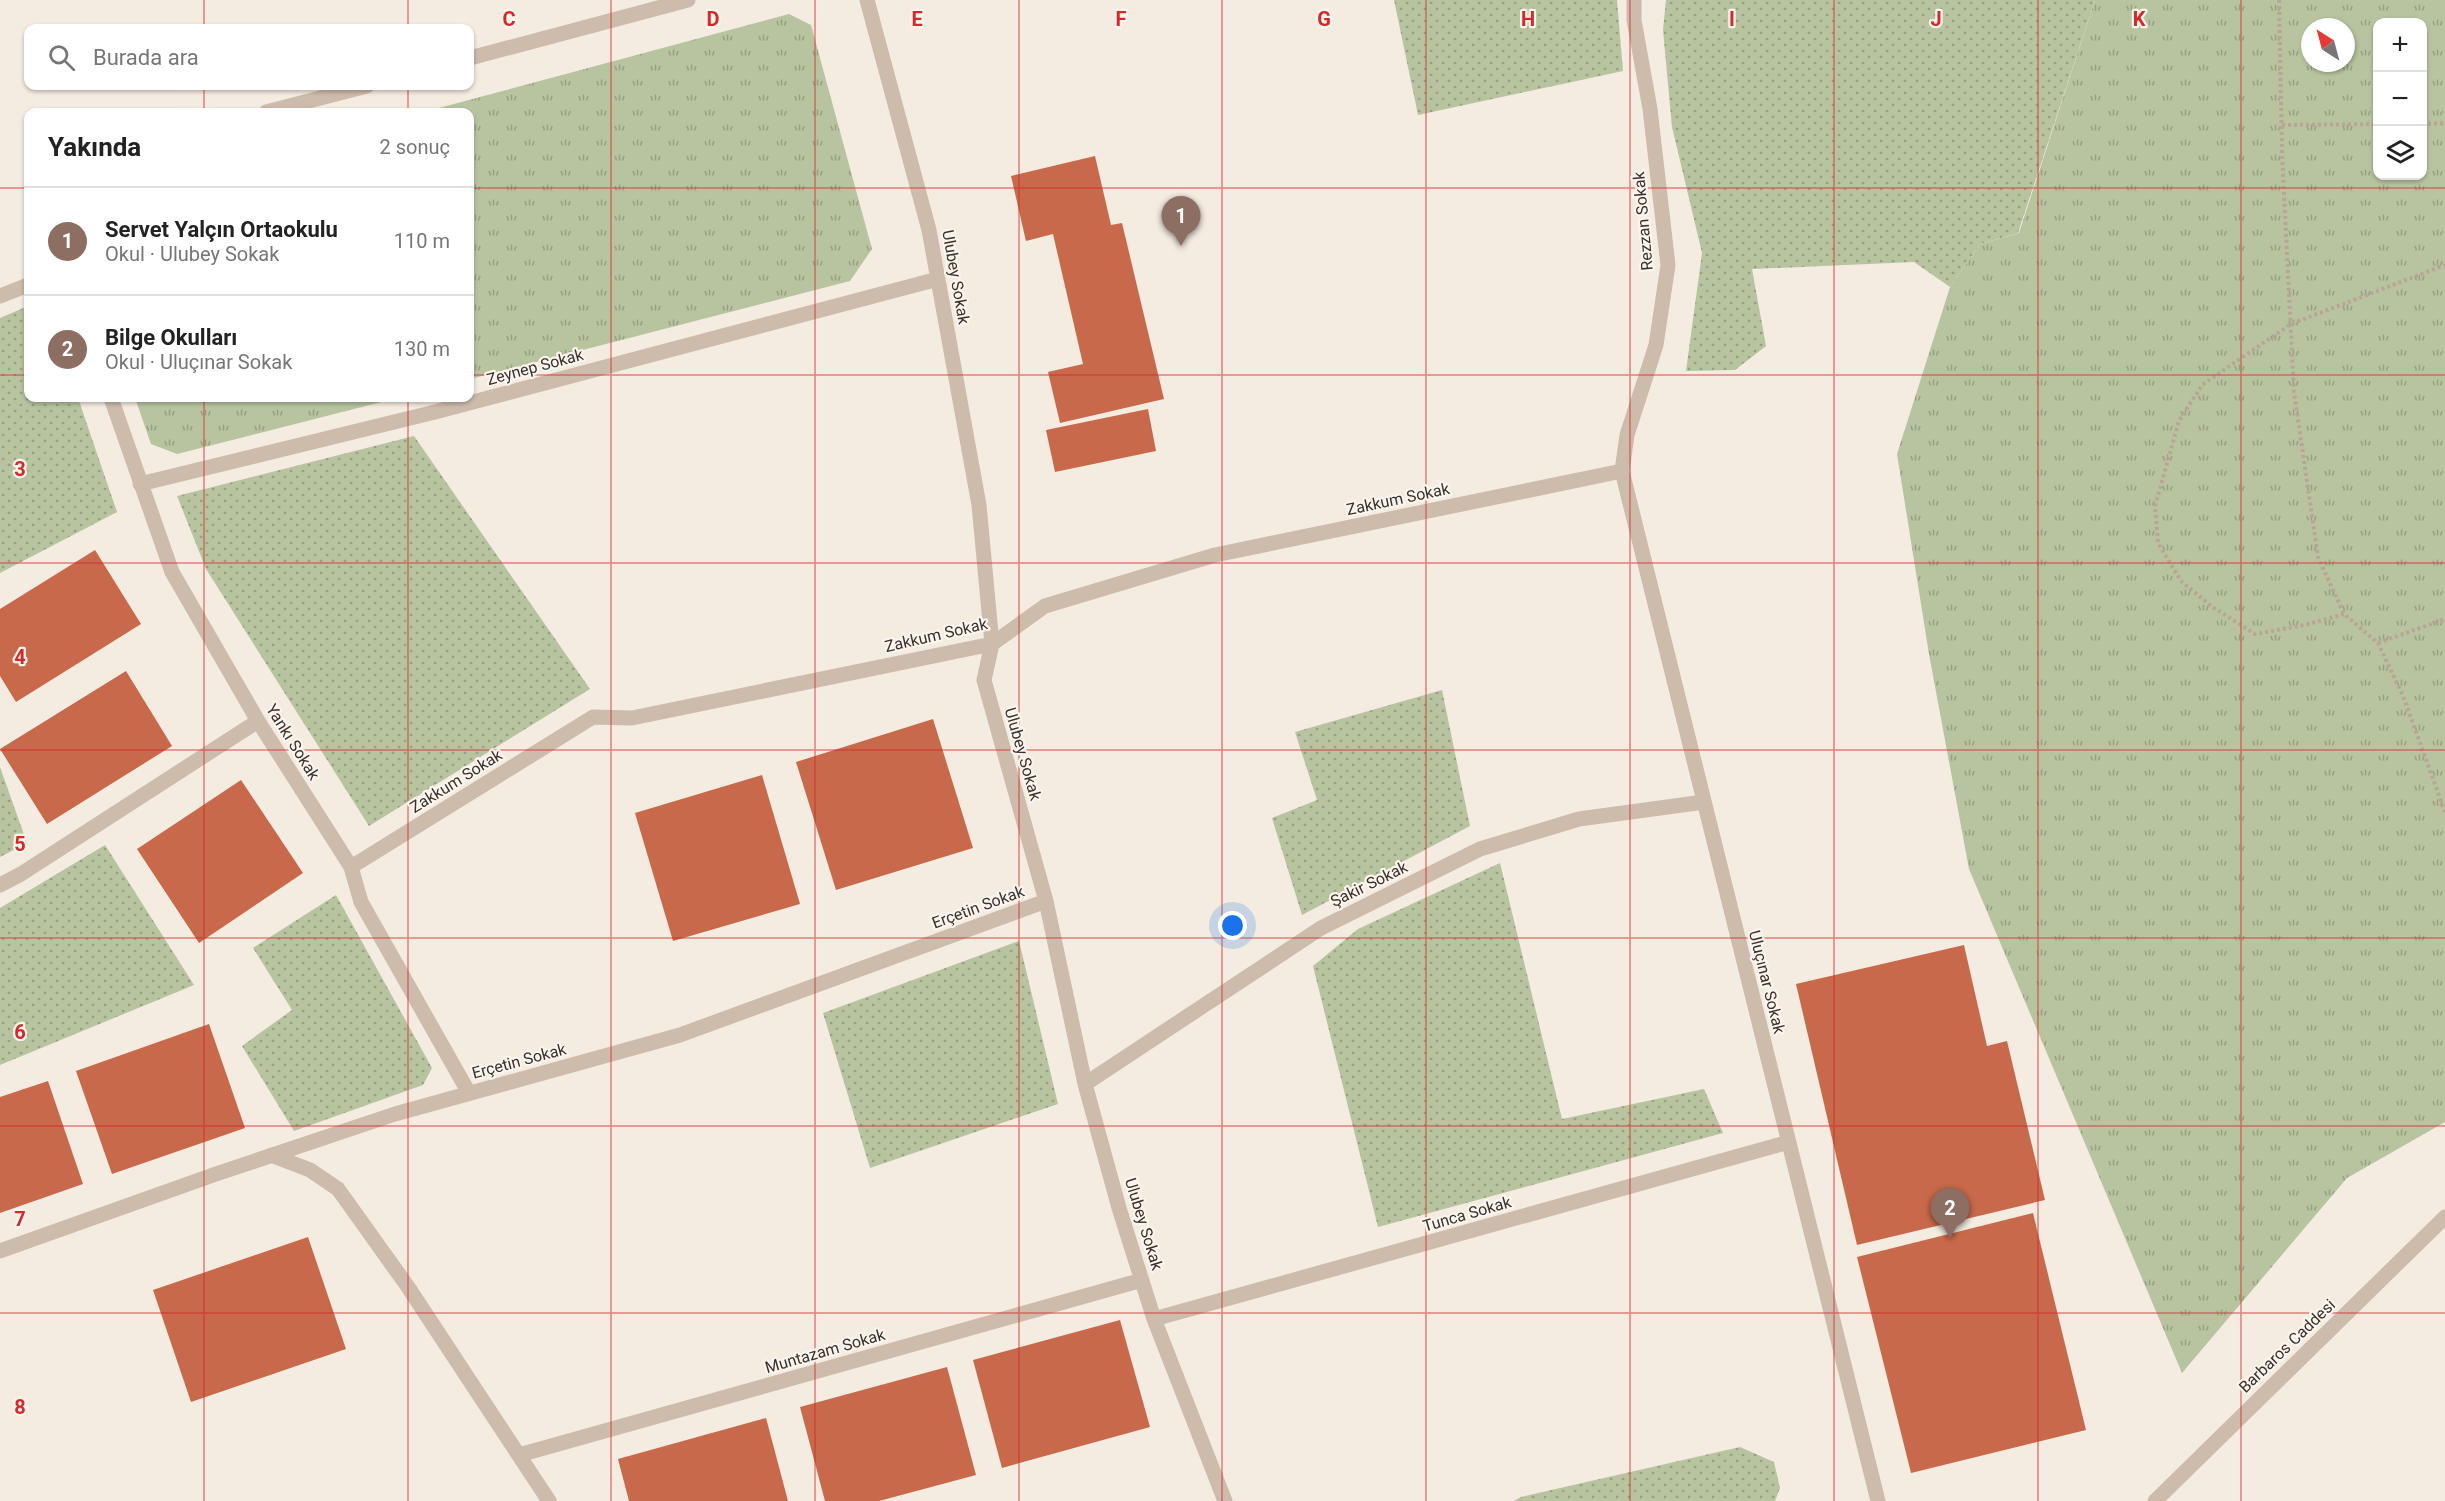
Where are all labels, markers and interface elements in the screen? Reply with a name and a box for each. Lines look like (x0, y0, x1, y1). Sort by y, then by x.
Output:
text: C (502, 7, 516, 31)
text: D (707, 7, 720, 31)
text: E (911, 7, 923, 31)
text: F (1116, 7, 1127, 31)
text: G (1317, 7, 1331, 31)
text: H (1521, 7, 1535, 31)
text: I (1729, 7, 1735, 31)
text: J (1930, 7, 1942, 31)
text: K (2133, 7, 2146, 31)
north arrow (2301, 18, 2355, 72)
map controls (2373, 18, 2427, 180)
button: + (2373, 18, 2427, 72)
search box (24, 24, 474, 90)
icon: search (45, 41, 78, 74)
text: Burada ara (93, 45, 199, 70)
button: − (2373, 72, 2427, 126)
button: layers (2373, 126, 2427, 180)
text: Yakında (48, 132, 141, 162)
text: 2 sonuç (380, 135, 450, 159)
street label: Rezzan Sokak (1629, 170, 1657, 271)
pin: 1 (1162, 196, 1200, 246)
text: Servet Yalçın Ortaokulu (105, 217, 338, 242)
street label: Ulubey Sokak (938, 228, 974, 327)
text: 1 (62, 229, 73, 253)
text: 110 m (394, 229, 450, 253)
text: Okul · Ulubey Sokak (105, 242, 279, 266)
text: Bilge Okulları (105, 325, 237, 350)
text: 2 (62, 337, 73, 361)
text: 130 m (394, 337, 450, 361)
street label: Zeynep Sokak (485, 345, 586, 389)
text: Okul · Uluçınar Sokak (105, 350, 292, 374)
text: 3 (14, 457, 26, 481)
street label: Zakkum Sokak (1345, 479, 1452, 519)
street label: Zakkum Sokak (883, 614, 990, 656)
text: 4 (14, 645, 26, 669)
street label: Yankı Sokak (262, 700, 324, 784)
street label: Ulubey Sokak (1001, 705, 1046, 803)
street label: Zakkum Sokak (406, 745, 506, 817)
text: 5 (14, 832, 26, 856)
street label: Şakir Sokak (1327, 857, 1411, 911)
street label: Erçetin Sokak (929, 881, 1028, 932)
your location (1218, 911, 1247, 940)
street label: Uluçınar Sokak (1745, 928, 1789, 1037)
text: 6 (14, 1020, 26, 1044)
street label: Erçetin Sokak (470, 1039, 569, 1083)
street label: Ulubey Sokak (1121, 1176, 1167, 1273)
pin: 2 (1930, 1188, 1970, 1238)
street label: Tunca Sokak (1421, 1192, 1514, 1236)
text: 7 (14, 1207, 26, 1231)
street label: Barbaros Caddesi (2235, 1295, 2339, 1397)
street label: Muntazam Sokak (763, 1325, 888, 1377)
text: 8 (14, 1395, 26, 1419)

